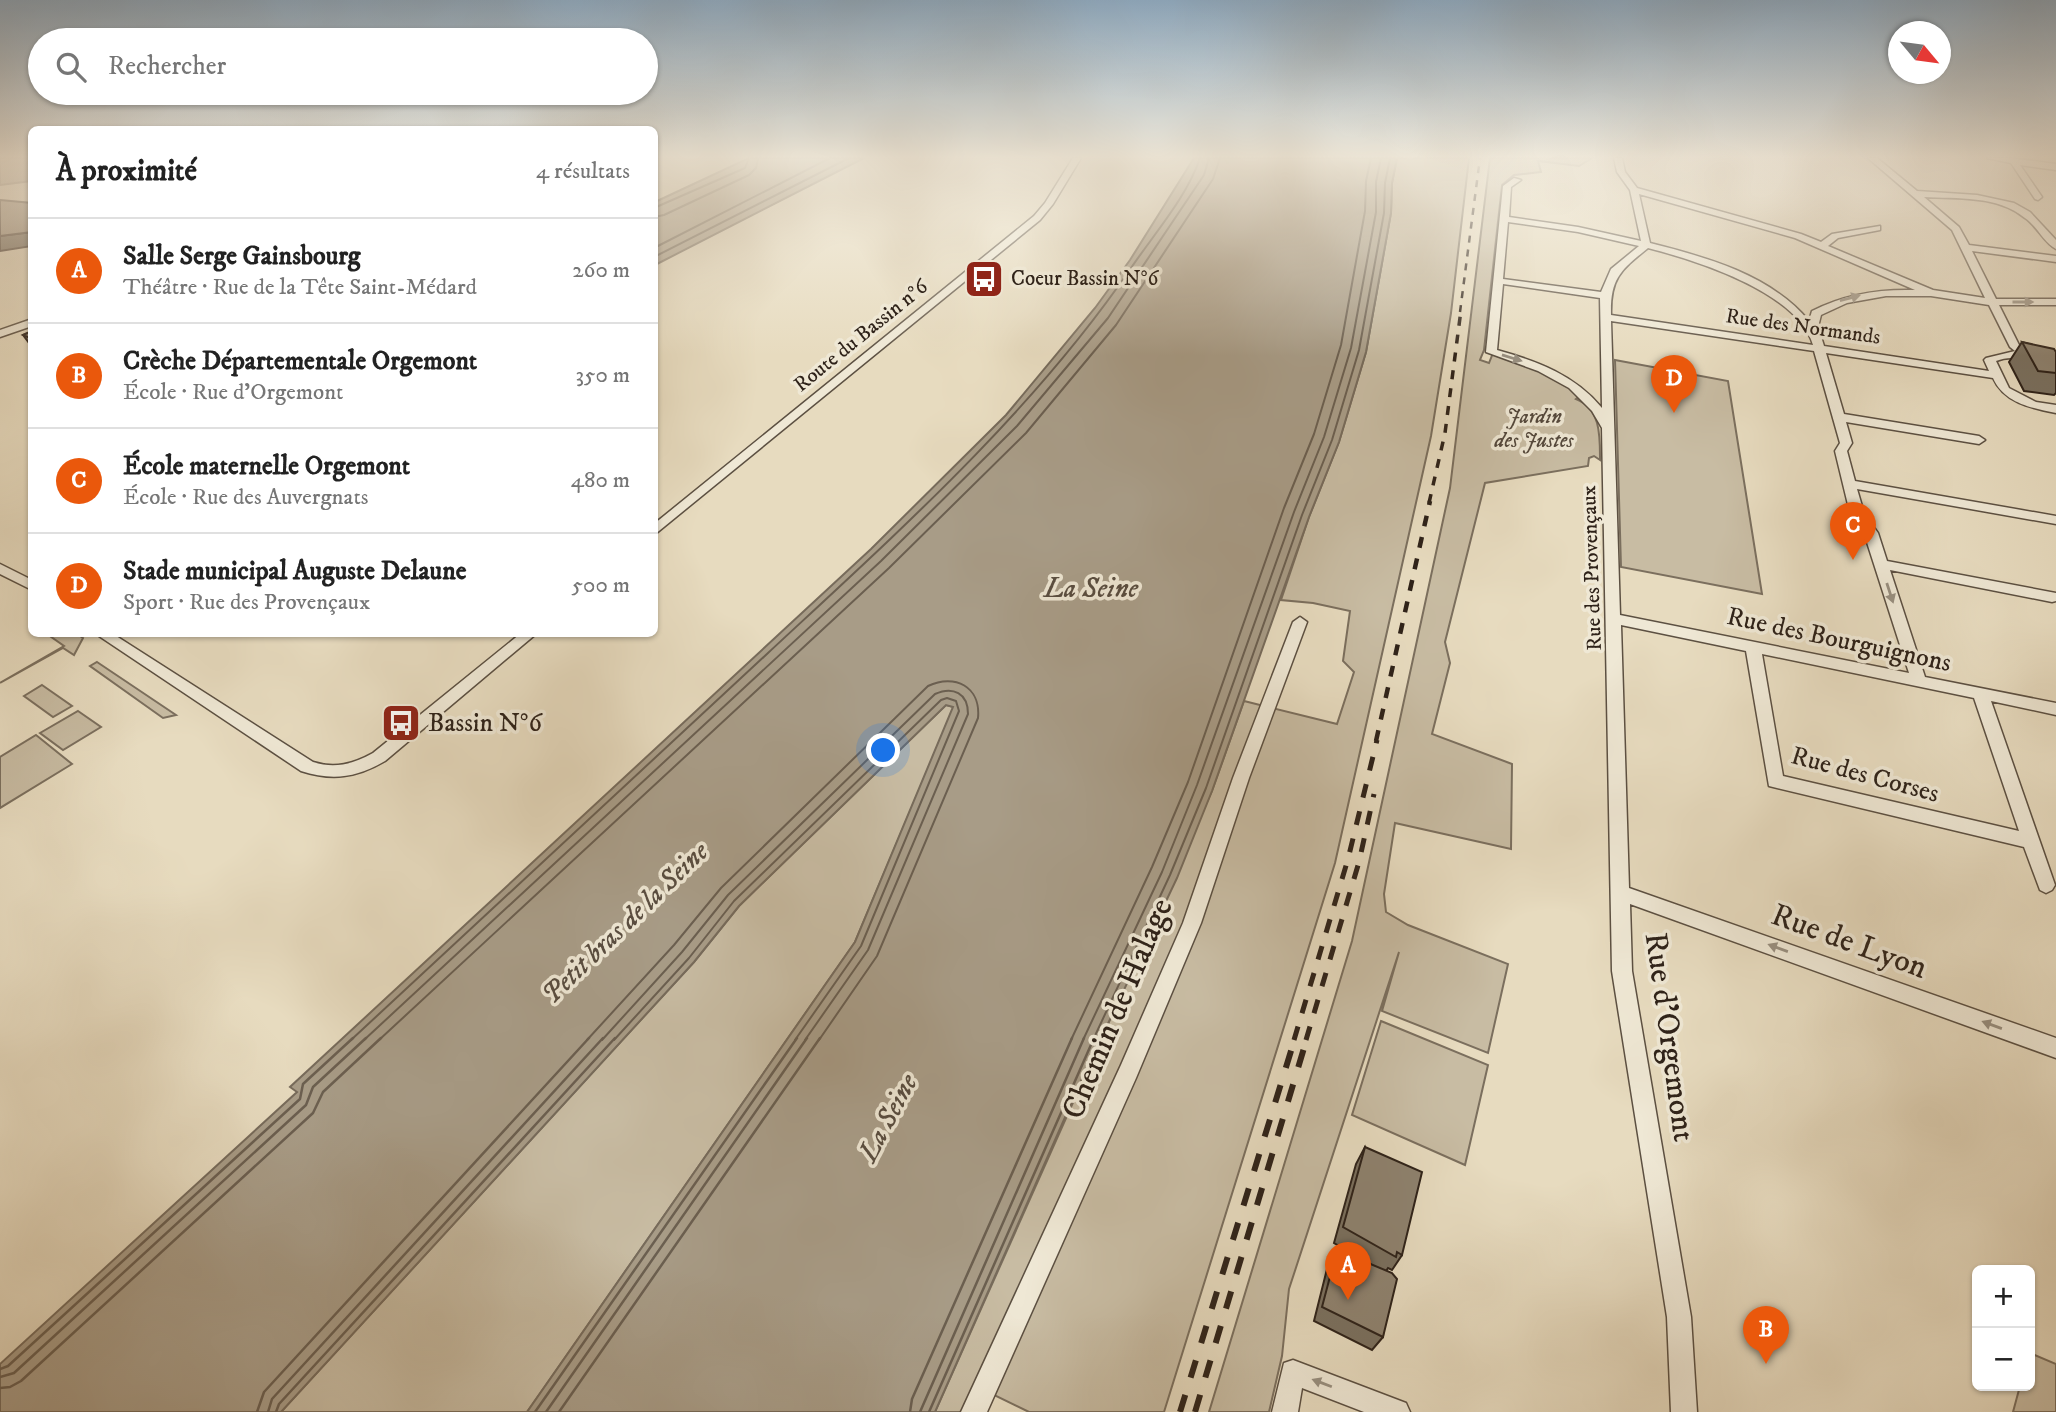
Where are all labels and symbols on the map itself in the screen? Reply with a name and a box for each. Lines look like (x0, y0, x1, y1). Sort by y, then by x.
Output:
north arrow (1888, 21, 1951, 84)
bus stop icon: Coeur Bassin N°6 (963, 258, 1005, 300)
place label: Coeur Bassin N°6 (1011, 266, 1159, 292)
street label: Route du Bassin n°6 (789, 273, 934, 398)
one-way arrow (1840, 293, 1861, 303)
one-way arrow (2013, 296, 2035, 308)
street label: Rue des Normands (1724, 303, 1882, 351)
one-way arrow (1502, 353, 1523, 363)
pin: D (1651, 355, 1697, 413)
park label: Jardin des Justes (1494, 404, 1574, 454)
street label: Rue des Provençaux (1576, 485, 1608, 651)
pin: C (1830, 502, 1876, 560)
water label: La Seine (1042, 571, 1140, 606)
one-way arrow (1885, 583, 1896, 604)
street label: Rue des Bourguignons (1724, 600, 1954, 680)
bus stop icon: Bassin N°6 (380, 702, 422, 744)
place label: Bassin N°6 (428, 707, 543, 740)
your location (866, 733, 900, 767)
street label: Rue des Corses (1787, 739, 1943, 811)
water label: Petit bras de la Seine (534, 833, 717, 1011)
street label: Chemin de Halage (1054, 893, 1182, 1125)
street label: Rue de Lyon (1766, 895, 1933, 989)
street label: Rue d'Orgemont (1635, 930, 1703, 1144)
one-way arrow (1767, 943, 1788, 954)
one-way arrow (1981, 1019, 2002, 1030)
water label: La Seine (849, 1067, 926, 1170)
pin: A (1325, 1242, 1371, 1300)
pin: B (1743, 1306, 1789, 1364)
one-way arrow (1311, 1378, 1332, 1389)

